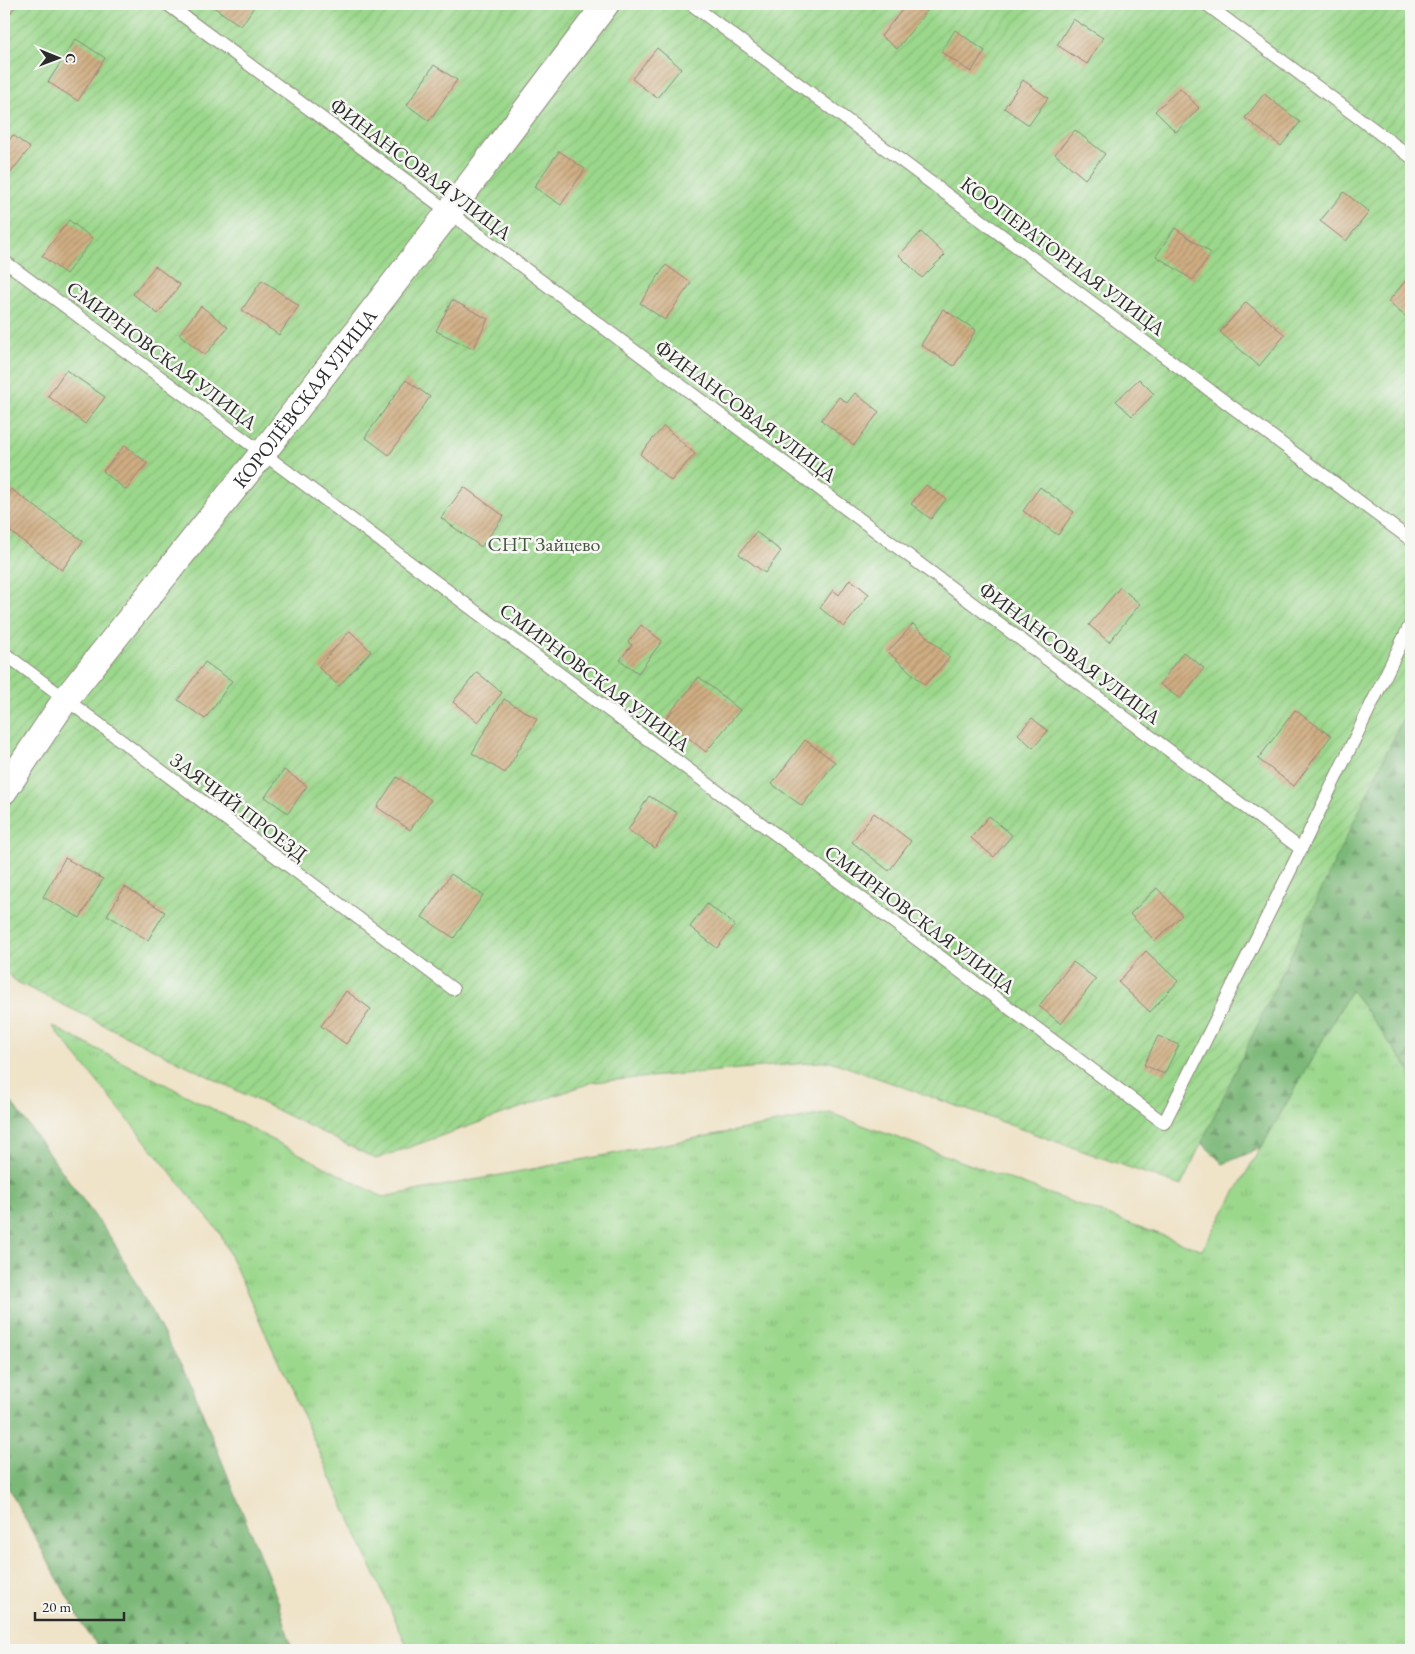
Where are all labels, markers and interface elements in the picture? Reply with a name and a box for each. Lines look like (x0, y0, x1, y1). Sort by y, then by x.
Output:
north arrow (32, 32, 82, 82)
text: С (62, 53, 80, 63)
street label: ФИНАНСОВАЯ УЛИЦА (325, 92, 517, 246)
street label: КООПЕРАТОРНАЯ УЛИЦА (955, 171, 1171, 342)
street label: СМИРНОВСКАЯ УЛИЦА (61, 275, 263, 435)
street label: КОРОЛЁВСКАЯ УЛИЦА (227, 303, 383, 493)
street label: ФИНАНСОВАЯ УЛИЦА (650, 334, 842, 488)
park label: СНТ Зайцево (488, 531, 601, 557)
street label: ФИНАНСОВАЯ УЛИЦА (974, 576, 1166, 730)
street label: СМИРНОВСКАЯ УЛИЦА (494, 597, 696, 757)
street label: ЗАЯЧИЙ ПРОЕЗД (165, 747, 313, 867)
street label: СМИРНОВСКАЯ УЛИЦА (819, 839, 1021, 999)
scale bar (35, 1589, 124, 1621)
text: 20 m (42, 1597, 71, 1616)

